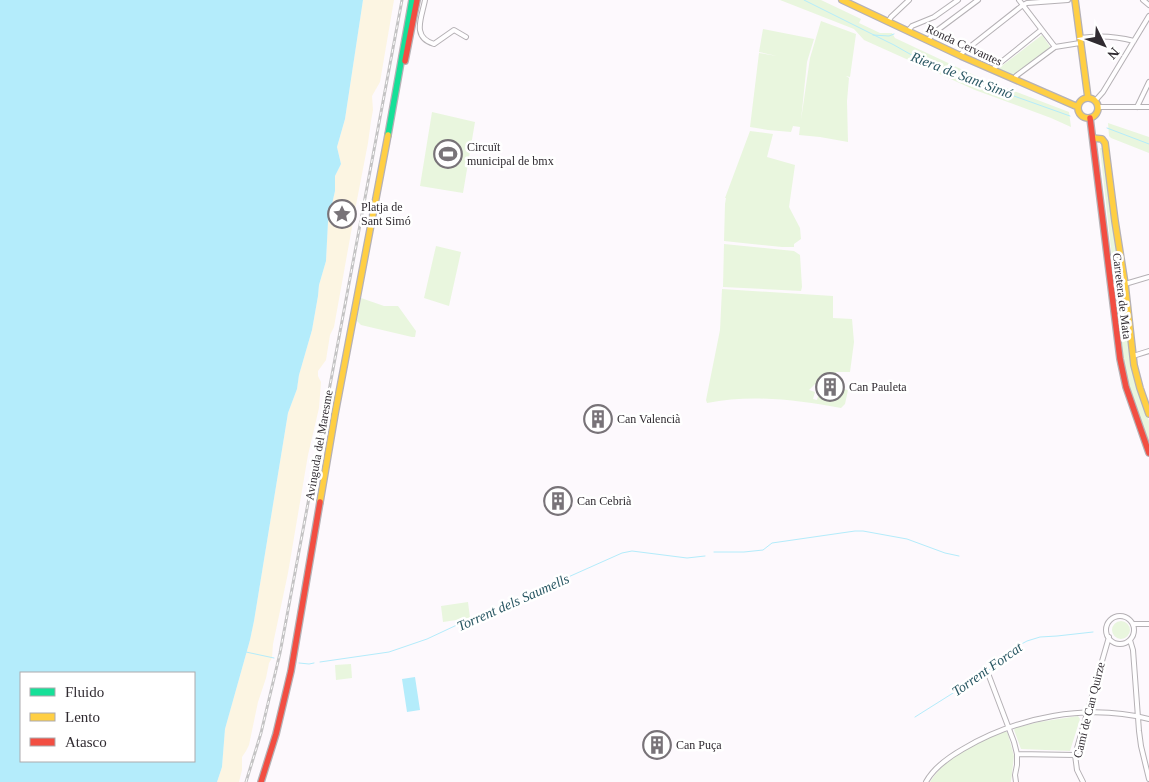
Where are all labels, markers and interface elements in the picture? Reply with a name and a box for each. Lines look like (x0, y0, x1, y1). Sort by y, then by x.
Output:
north arrow (1079, 20, 1129, 70)
street label: Ronda Cervantes (924, 21, 1005, 69)
text: N (1104, 45, 1122, 62)
water label: Riera de Sant Simó (908, 49, 1015, 102)
sports icon: Circuït municipal de bmx (433, 139, 463, 169)
place label: Circuït municipal de bmx (467, 140, 554, 168)
place icon: Platja de Sant Simó (327, 199, 357, 229)
place label: Platja de Sant Simó (361, 200, 411, 228)
street label: Carretera de Mata (1110, 252, 1134, 340)
building icon: Can Pauleta (815, 372, 845, 402)
place label: Can Pauleta (849, 380, 907, 394)
street label: Avinguda del Maresme (302, 389, 336, 501)
building icon: Can Valencià (583, 404, 613, 434)
place label: Can Valencià (617, 412, 681, 426)
building icon: Can Cebrià (543, 486, 573, 516)
place label: Can Cebrià (577, 494, 632, 508)
water label: Torrent dels Saumells (455, 571, 572, 634)
water label: Torrent Forcat (949, 639, 1026, 699)
street label: Camí de Can Quirze (1070, 661, 1108, 759)
legend (20, 672, 195, 762)
text: Fluido (65, 684, 104, 700)
text: Lento (65, 709, 100, 725)
building icon: Can Puça (642, 730, 672, 760)
text: Atasco (65, 734, 107, 750)
place label: Can Puça (676, 738, 722, 752)

